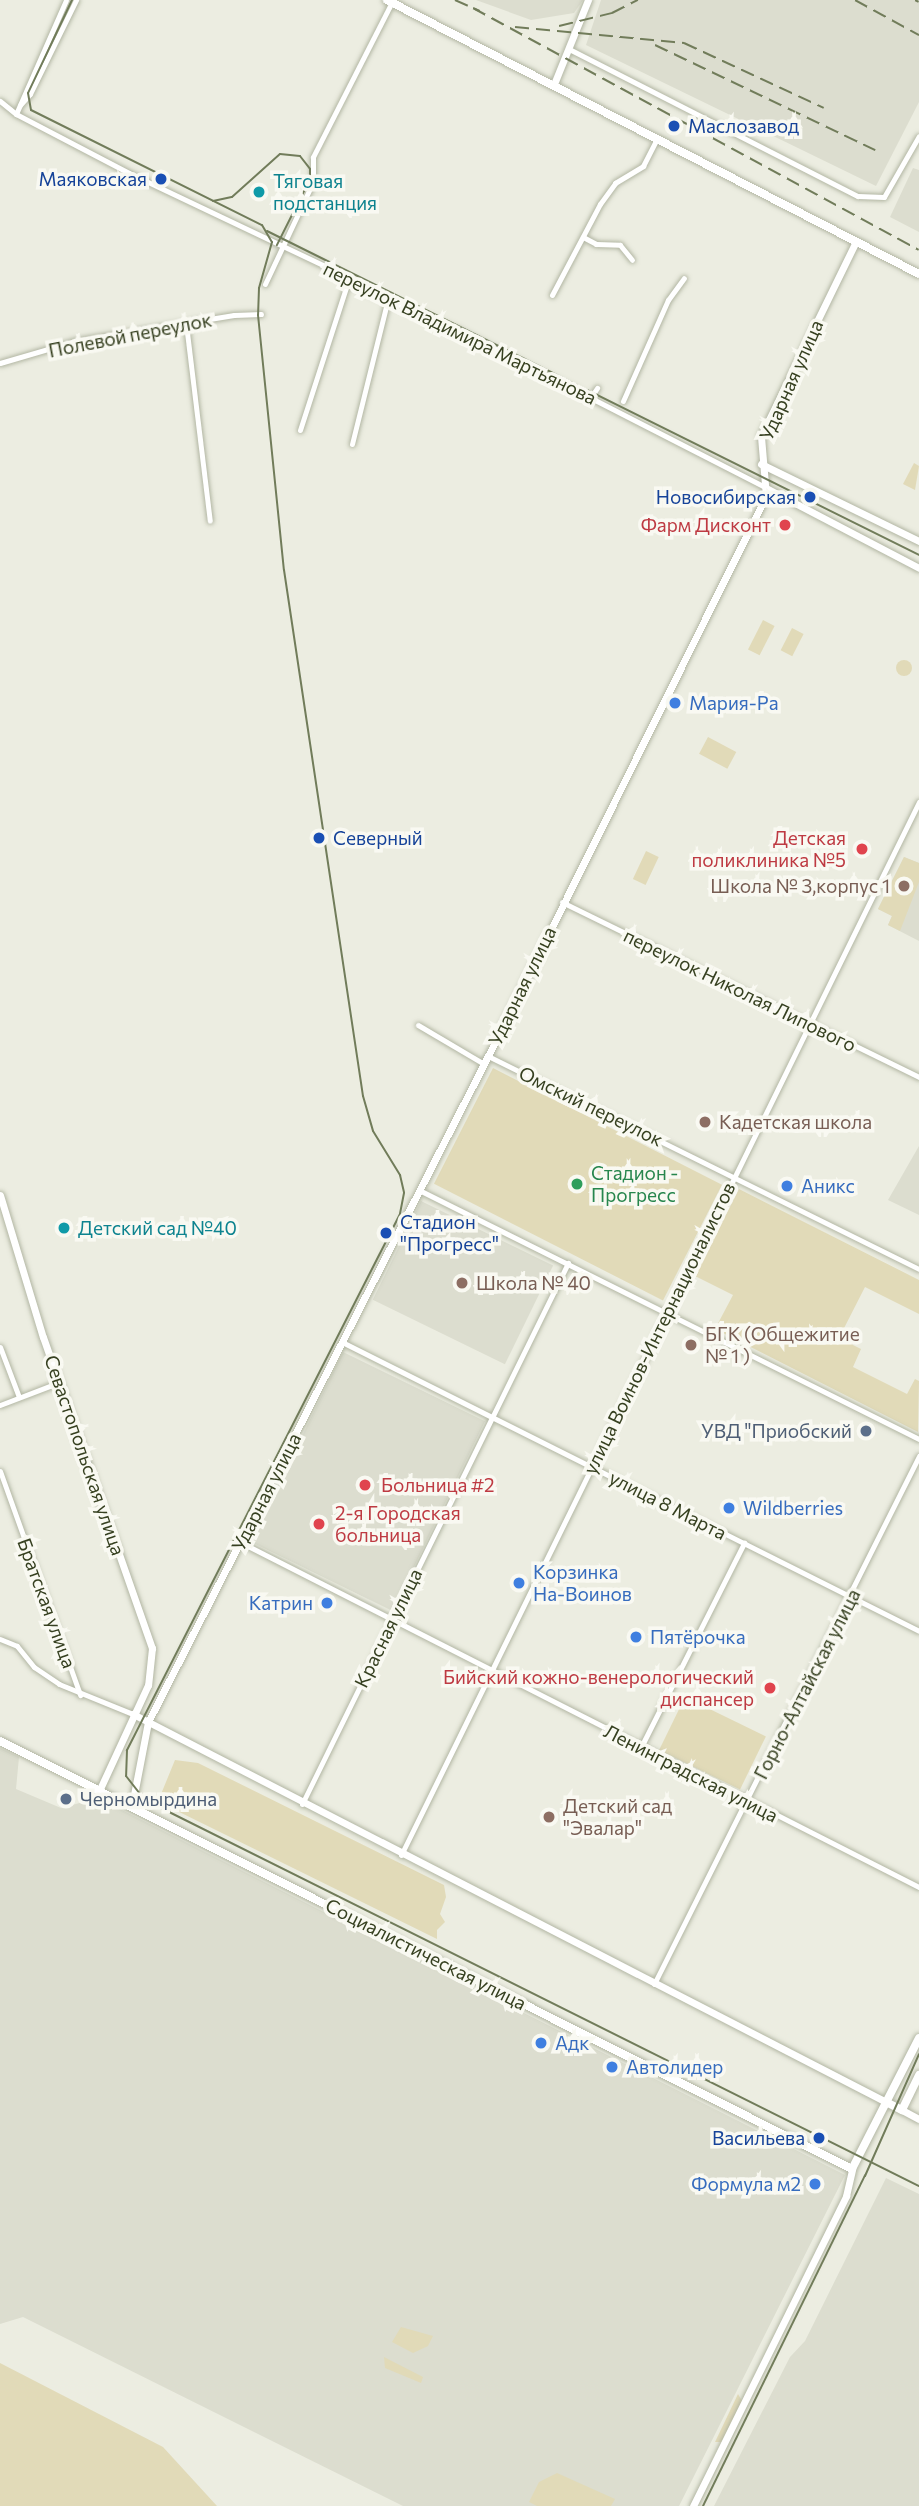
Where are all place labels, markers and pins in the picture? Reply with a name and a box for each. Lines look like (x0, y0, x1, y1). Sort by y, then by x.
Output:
place label: Маслозавод (688, 115, 799, 137)
marker: Маслозавод (666, 118, 682, 134)
place label: Маяковская (39, 168, 147, 190)
place label: Тяговая подстанция (273, 170, 377, 214)
marker: Маяковская (153, 171, 169, 187)
marker: Тяговая подстанция (251, 184, 267, 200)
place label: Новосибирская (656, 486, 796, 508)
marker: Новосибирская (802, 489, 818, 505)
place label: Фарм Дисконт (641, 514, 771, 536)
marker: Фарм Дисконт (777, 517, 793, 533)
place label: Мария-Ра (689, 692, 779, 714)
marker: Мария-Ра (667, 695, 683, 711)
place label: Северный (333, 827, 423, 849)
place label: Детская поликлиника №5 (692, 827, 846, 871)
marker: Северный (311, 830, 327, 846)
marker: Детская поликлиника №5 (852, 839, 872, 859)
place label: Школа № 3,корпус 1 (710, 875, 890, 897)
marker: Школа № 3,корпус 1 (896, 878, 912, 894)
place label: Кадетская школа (719, 1111, 872, 1133)
marker: Кадетская школа (697, 1114, 713, 1130)
place label: Стадион - Прогресс (591, 1162, 678, 1206)
place label: Аникс (801, 1175, 855, 1197)
marker: Стадион - Прогресс (569, 1176, 585, 1192)
marker: Аникс (779, 1178, 795, 1194)
place label: Стадион "Прогресс" (400, 1211, 499, 1255)
place label: Детский сад №40 (78, 1217, 237, 1239)
marker: Детский сад №40 (56, 1220, 72, 1236)
marker: Стадион "Прогресс" (378, 1225, 394, 1241)
place label: Школа № 40 (476, 1272, 591, 1294)
marker: Школа № 40 (454, 1275, 470, 1291)
place label: БГК (Общежитие № 1 ) (705, 1323, 860, 1367)
marker: БГК (Общежитие № 1 ) (683, 1337, 699, 1353)
place label: УВД "Приобский (701, 1420, 852, 1442)
marker: УВД "Приобский (858, 1423, 874, 1439)
place label: Больница #2 (381, 1474, 495, 1496)
marker: Больница #2 (355, 1475, 375, 1495)
place label: Wildberries (743, 1497, 843, 1519)
marker: Wildberries (721, 1500, 737, 1516)
place label: 2-я Городская больница (335, 1502, 461, 1546)
marker: 2-я Городская больница (309, 1514, 329, 1534)
place label: Корзинка На-Воинов (533, 1561, 632, 1605)
marker: Корзинка На-Воинов (511, 1575, 527, 1591)
place label: Катрин (249, 1592, 313, 1614)
marker: Катрин (319, 1595, 335, 1611)
place label: Пятёрочка (650, 1626, 746, 1648)
marker: Пятёрочка (628, 1629, 644, 1645)
place label: Бийский кожно-венерологический диспансер (443, 1666, 754, 1710)
marker: Бийский кожно-венерологический диспансер (760, 1678, 780, 1698)
place label: Черномырдина (80, 1788, 217, 1810)
marker: Черномырдина (58, 1791, 74, 1807)
place label: Детский сад "Эвалар" (563, 1795, 672, 1839)
marker: Детский сад "Эвалар" (541, 1809, 557, 1825)
place label: Адк (555, 2032, 589, 2054)
marker: Адк (533, 2035, 549, 2051)
place label: Автолидер (626, 2056, 723, 2078)
marker: Автолидер (604, 2059, 620, 2075)
place label: Васильева (712, 2127, 805, 2149)
marker: Васильева (811, 2130, 827, 2146)
place label: Формула м2 (691, 2173, 801, 2195)
marker: Формула м2 (807, 2176, 823, 2192)

